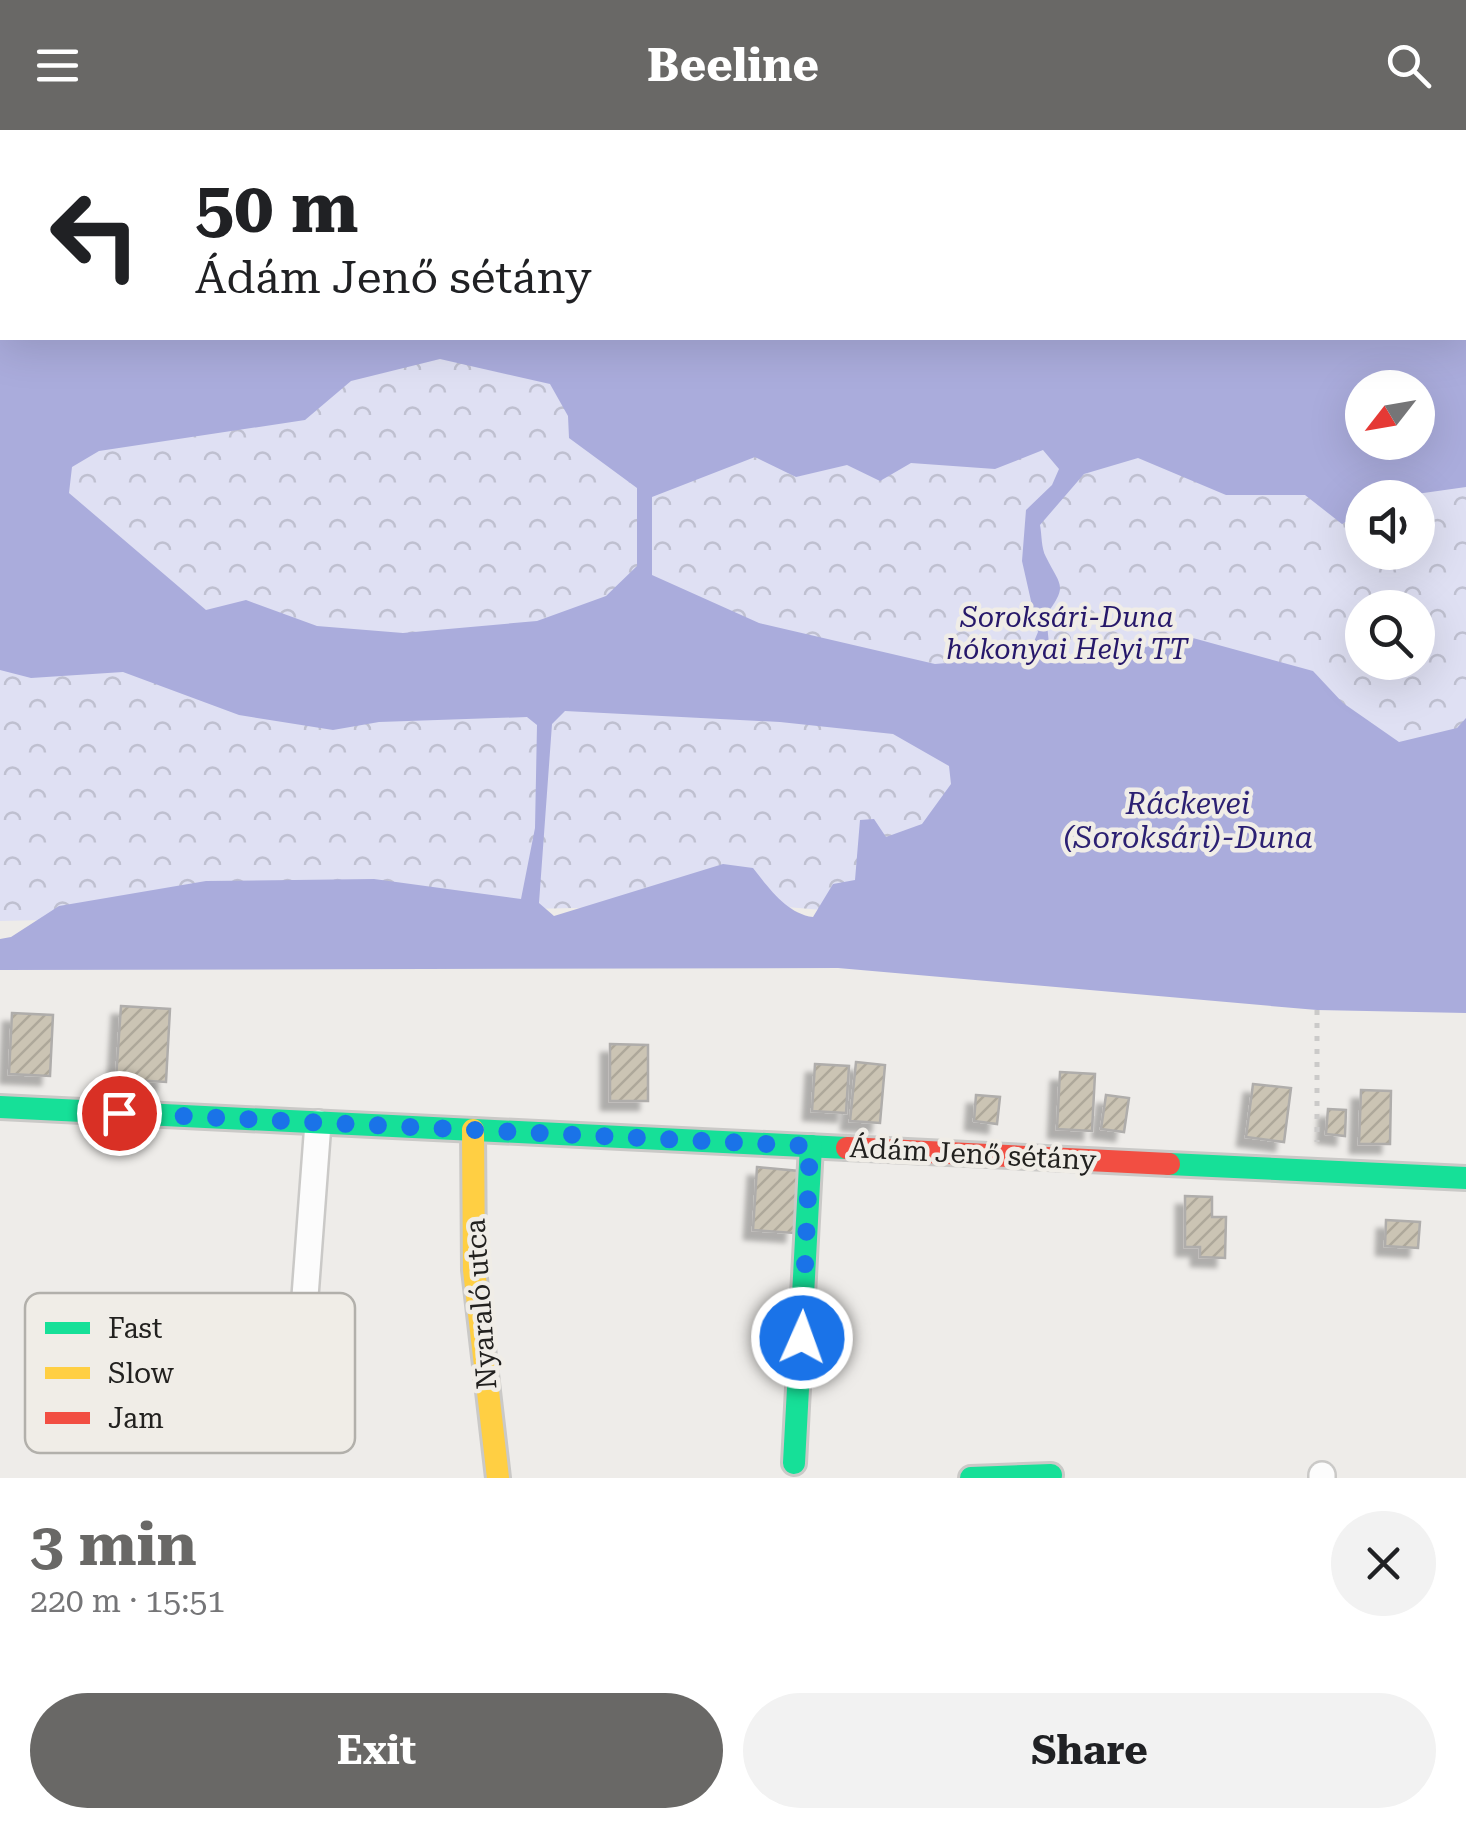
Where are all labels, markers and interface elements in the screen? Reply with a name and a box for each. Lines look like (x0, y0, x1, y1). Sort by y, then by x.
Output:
icon: menu (30, 38, 85, 93)
icon: search (1381, 38, 1436, 93)
text: Beeline (647, 39, 819, 92)
text: 50 m (195, 167, 359, 249)
icon: left (30, 170, 160, 300)
text: Ádám Jenő sétány (195, 251, 592, 304)
north arrow (1345, 370, 1435, 460)
map controls (1345, 370, 1435, 680)
button: sound (1345, 480, 1435, 570)
button: search (1345, 590, 1435, 680)
park label: Soroksári-Duna hókonyai Helyi TT (946, 601, 1189, 666)
water label: Ráckevei (Soroksári)-Duna (1063, 786, 1313, 855)
pin (77, 1071, 162, 1156)
icon: arrive (92, 1086, 147, 1141)
street label: Ádám Jenő sétány (849, 1130, 1098, 1177)
street label: Nyaraló utca (459, 1218, 503, 1390)
position arrow (750, 1286, 854, 1390)
legend (25, 1293, 355, 1453)
text: Fast (108, 1312, 162, 1345)
text: Slow (108, 1357, 175, 1390)
text: Jam (108, 1402, 164, 1435)
text: 3 min (30, 1509, 197, 1580)
button: close (1331, 1511, 1436, 1616)
text: 220 m · 15:51 (30, 1582, 225, 1620)
button: Exit (30, 1693, 723, 1808)
button: Share (743, 1693, 1436, 1808)

